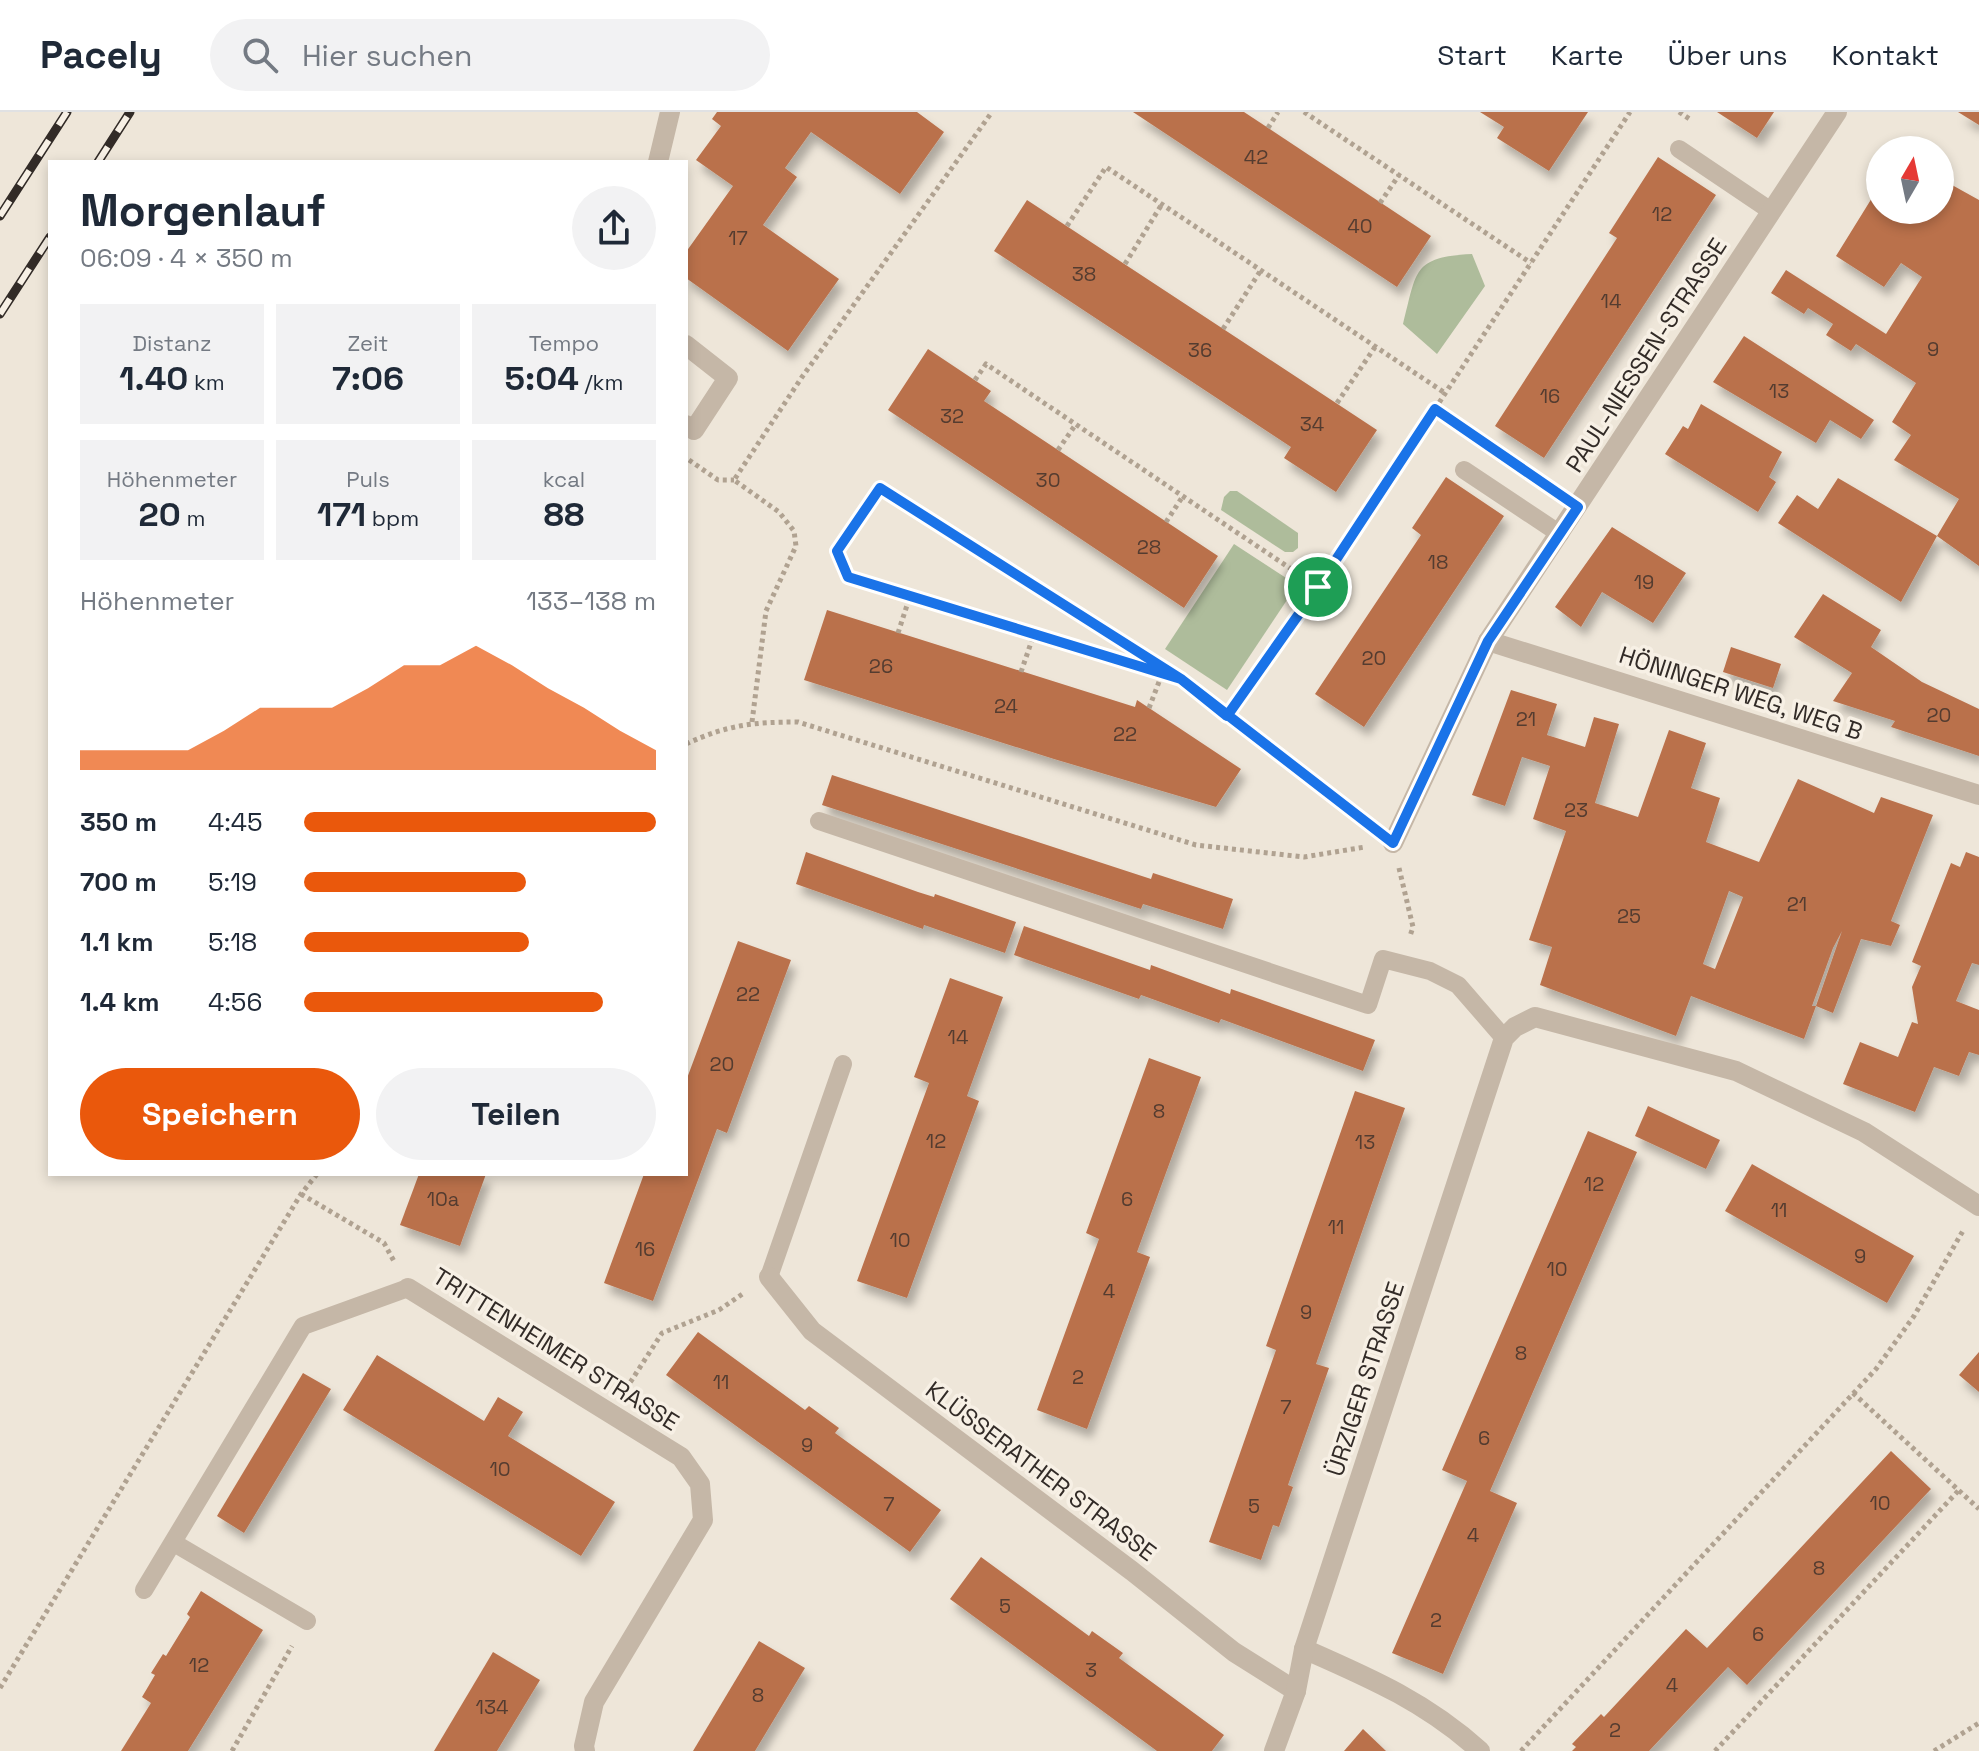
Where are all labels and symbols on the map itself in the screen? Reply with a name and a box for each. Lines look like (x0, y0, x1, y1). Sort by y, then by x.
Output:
north arrow (1866, 136, 1954, 224)
house number: 42 (1244, 144, 1268, 170)
house number: 12 (1652, 201, 1672, 227)
house number: 40 (1347, 213, 1373, 239)
house number: 17 (728, 225, 748, 251)
street label: PAUL-NIESSEN-STRASSE (1559, 232, 1733, 478)
house number: 38 (1072, 261, 1096, 287)
house number: 14 (1601, 288, 1621, 314)
house number: 9 (1927, 336, 1939, 362)
house number: 36 (1188, 337, 1212, 363)
house number: 13 (1769, 378, 1789, 404)
house number: 16 (1540, 383, 1560, 409)
house number: 32 (940, 403, 964, 429)
house number: 34 (1300, 411, 1324, 437)
house number: 30 (1036, 467, 1060, 493)
house number: 28 (1137, 534, 1161, 560)
house number: 18 (1428, 549, 1448, 575)
pin (1284, 553, 1352, 621)
house number: 19 (1634, 569, 1654, 595)
street label: HÖNINGER WEG, WEG B (1615, 639, 1867, 747)
house number: 20 (1362, 645, 1386, 671)
house number: 26 (869, 653, 893, 679)
house number: 24 (994, 693, 1018, 719)
house number: 20 (1927, 702, 1951, 728)
house number: 21 (1516, 706, 1536, 732)
house number: 22 (1113, 721, 1137, 747)
house number: 23 (1564, 797, 1588, 823)
house number: 21 (1787, 891, 1807, 917)
house number: 25 (1617, 903, 1641, 929)
house number: 22 (736, 981, 760, 1007)
house number: 14 (948, 1024, 968, 1050)
house number: 20 (710, 1051, 734, 1077)
house number: 8 (1153, 1098, 1165, 1124)
house number: 12 (926, 1128, 946, 1154)
house number: 13 (1355, 1129, 1375, 1155)
house number: 12 (1584, 1171, 1604, 1197)
house number: 10a (427, 1186, 459, 1212)
house number: 6 (1121, 1186, 1133, 1212)
house number: 11 (1771, 1197, 1787, 1223)
house number: 11 (1328, 1214, 1344, 1240)
house number: 10 (889, 1227, 911, 1253)
house number: 16 (635, 1236, 655, 1262)
house number: 9 (1854, 1243, 1866, 1269)
house number: 10 (1546, 1256, 1568, 1282)
street label: TRITTENHEIMER STRASSE (427, 1260, 685, 1438)
house number: 4 (1103, 1278, 1115, 1304)
street label: ÜRZIGER STRASSE (1319, 1278, 1411, 1480)
house number: 9 (1300, 1299, 1312, 1325)
house number: 8 (1515, 1340, 1527, 1366)
house number: 2 (1072, 1364, 1084, 1390)
house number: 11 (713, 1369, 729, 1395)
street label: KLÜSSERATHER STRASSE (920, 1374, 1162, 1568)
house number: 7 (1280, 1394, 1292, 1420)
house number: 6 (1478, 1425, 1490, 1451)
house number: 9 (801, 1432, 813, 1458)
house number: 10 (489, 1456, 511, 1482)
house number: 10 (1869, 1490, 1891, 1516)
house number: 7 (883, 1491, 895, 1517)
house number: 5 (1248, 1493, 1260, 1519)
house number: 4 (1467, 1522, 1479, 1548)
house number: 8 (1813, 1555, 1825, 1581)
house number: 5 (999, 1593, 1011, 1619)
house number: 2 (1430, 1607, 1442, 1633)
house number: 6 (1752, 1621, 1764, 1647)
house number: 12 (189, 1652, 209, 1678)
house number: 3 (1085, 1657, 1097, 1683)
house number: 4 (1666, 1672, 1678, 1698)
house number: 8 (752, 1682, 764, 1708)
house number: 134 (476, 1694, 508, 1720)
house number: 2 (1609, 1717, 1621, 1743)

